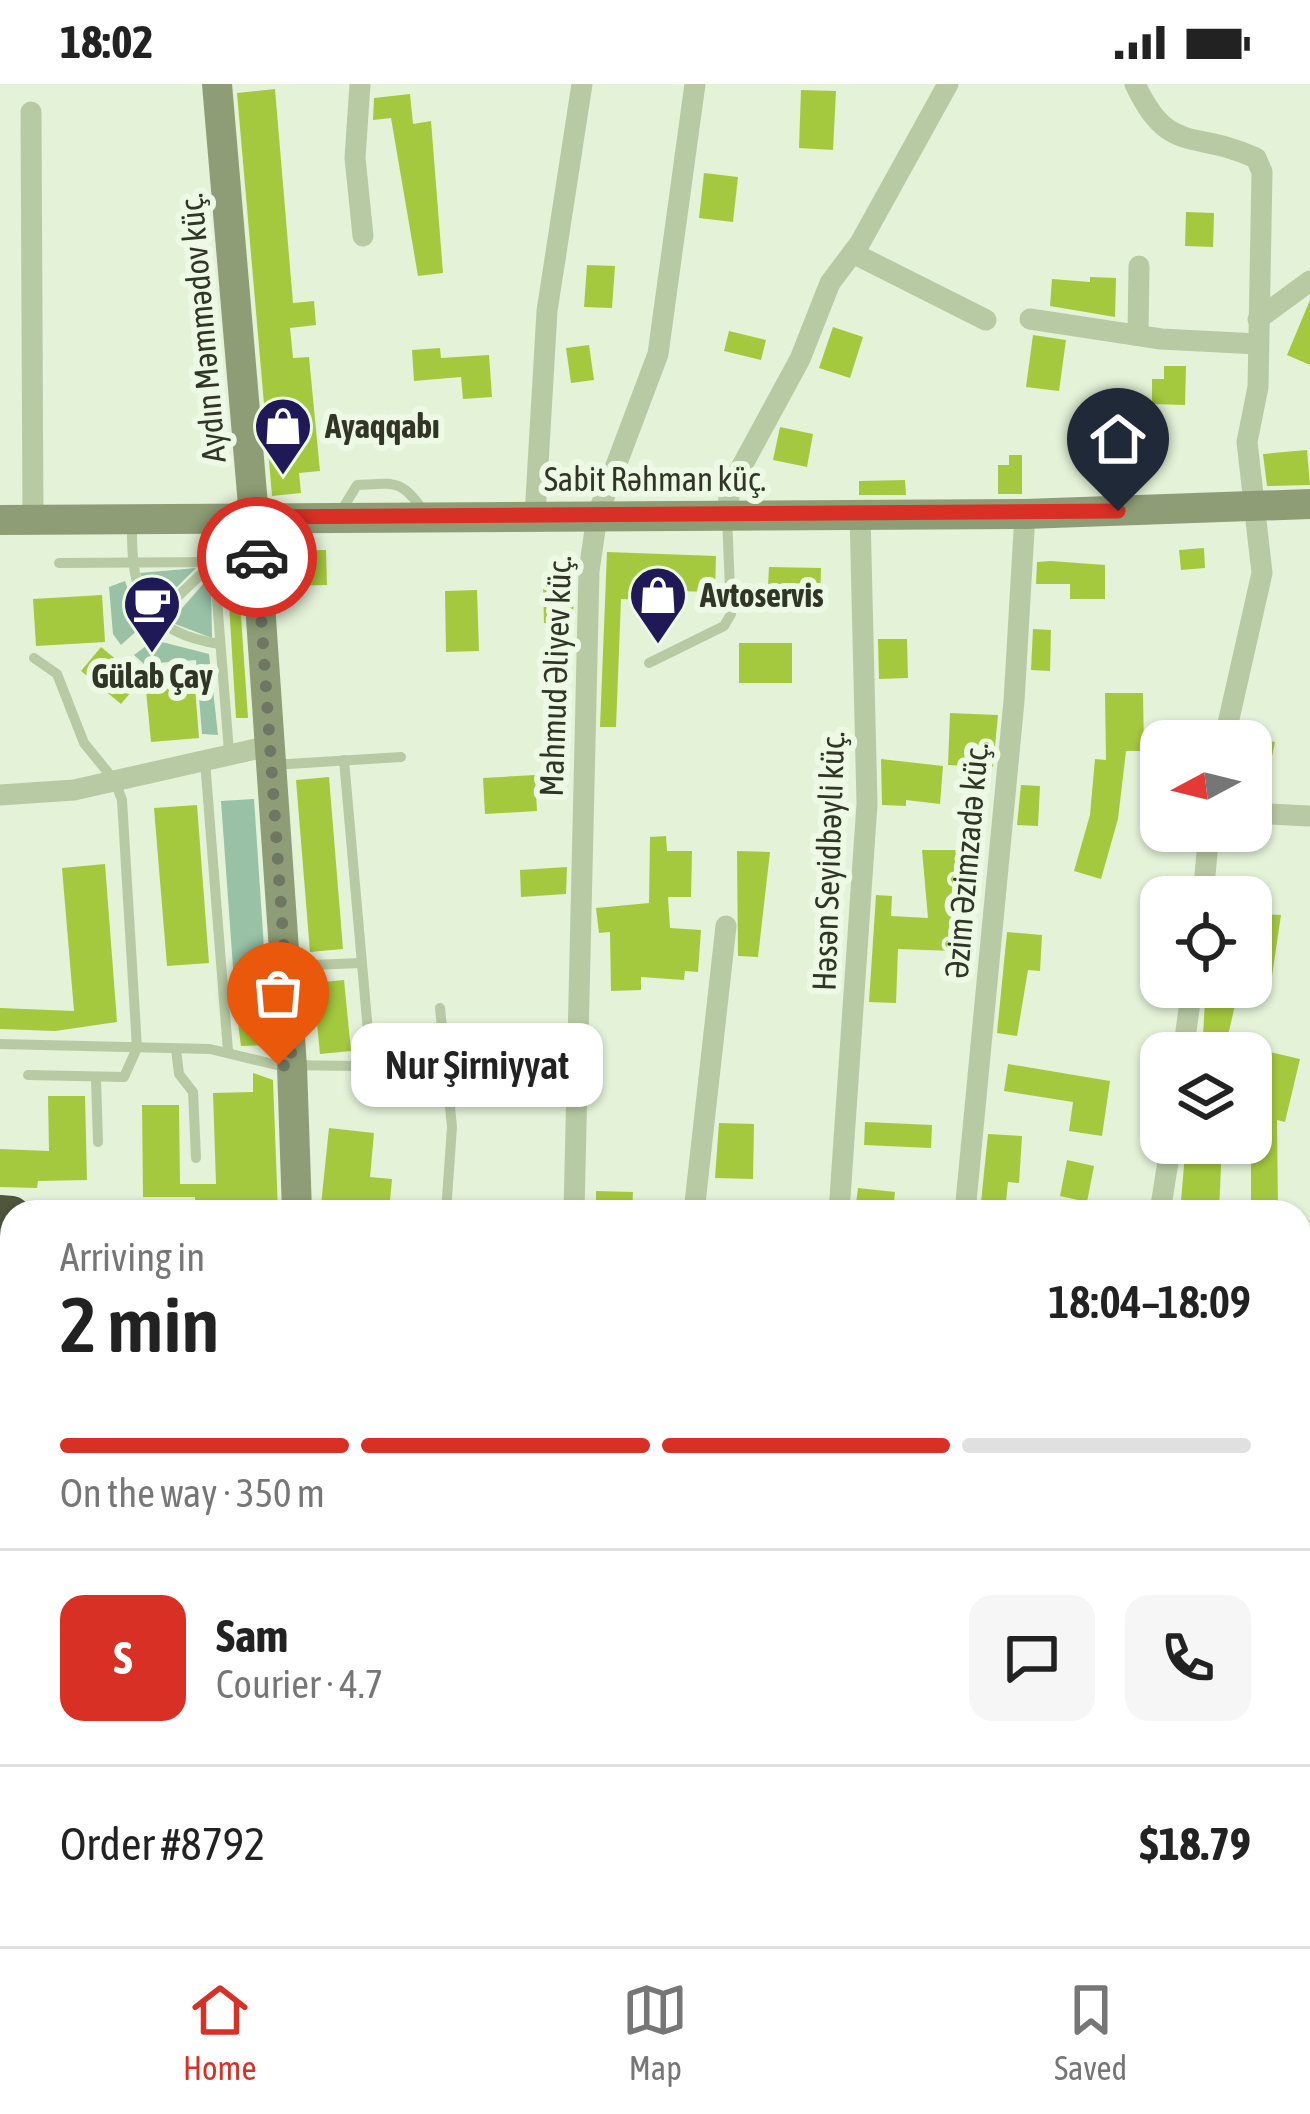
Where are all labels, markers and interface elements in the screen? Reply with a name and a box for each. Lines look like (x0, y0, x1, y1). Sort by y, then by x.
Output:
text: 18:02 (60, 16, 154, 68)
street label: Aydın Məmmədov küç. (171, 192, 233, 464)
pin (1067, 388, 1169, 511)
shop icon: Ayaqqabı (252, 395, 314, 477)
icon: home (1085, 406, 1151, 472)
place label: Ayaqqabı (324, 407, 440, 445)
street label: Sabit Rəhman küç. (544, 460, 766, 498)
courier (197, 497, 317, 617)
icon: car (224, 524, 290, 590)
street label: Mahmud Əliyev küç. (532, 555, 578, 797)
shop icon: Avtoservis (627, 564, 689, 646)
cafe icon: Gülab Çay (121, 573, 183, 655)
place label: Avtoservis (699, 576, 824, 614)
place label: Gülab Çay (91, 657, 213, 695)
north arrow (1140, 720, 1272, 852)
map controls (1140, 720, 1272, 1164)
street label: Həsən Seyidbəyli küç. (804, 730, 852, 992)
street label: Əzim Əzimzadə küç. (937, 741, 995, 979)
button: locate (1140, 876, 1272, 1008)
pin (227, 942, 329, 1065)
icon: bag (245, 960, 311, 1026)
callout: Nur Şirniyyat (350, 1023, 602, 1107)
button: layers (1140, 1032, 1272, 1164)
text: Nur Şirniyyat (385, 1043, 569, 1087)
text: Arriving in (60, 1235, 205, 1279)
text: 18:04–18:09 (1048, 1276, 1251, 1328)
text: 2 min (60, 1279, 219, 1369)
text: On the way · 350 m (60, 1471, 325, 1515)
button: chat (969, 1595, 1095, 1721)
button: phone (1125, 1595, 1251, 1721)
text: Sam (216, 1610, 288, 1662)
text: S (114, 1632, 132, 1684)
text: Courier · 4.7 (216, 1662, 383, 1706)
text: Order #8792 (60, 1818, 265, 1870)
text: $18.79 (1139, 1818, 1251, 1870)
tab: Home (183, 1977, 256, 2087)
tab: Map (622, 1977, 688, 2087)
tab: Saved (1054, 1977, 1127, 2087)

